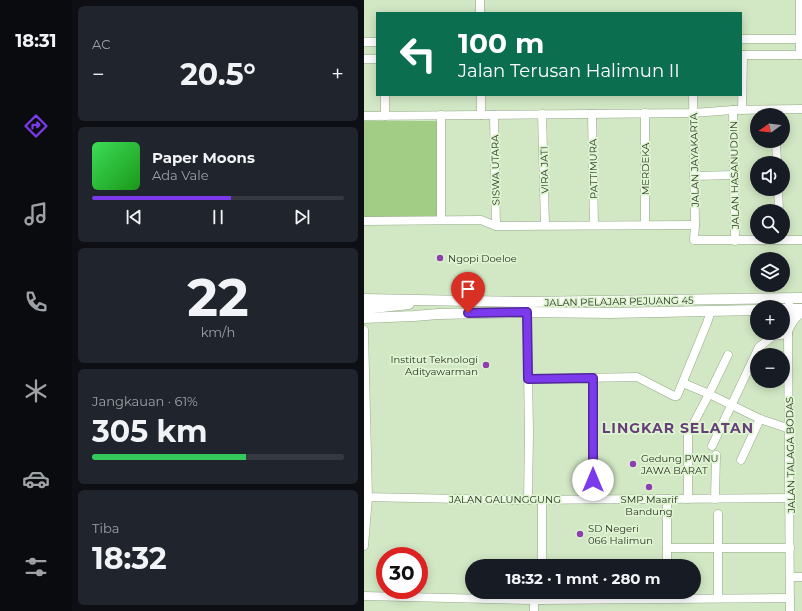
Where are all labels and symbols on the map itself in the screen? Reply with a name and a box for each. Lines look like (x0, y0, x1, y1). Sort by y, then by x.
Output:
north arrow (750, 108, 790, 148)
street label: JALAN JAYAKARTA (687, 112, 702, 208)
street label: JALAN HASANUDDIN (727, 121, 742, 230)
street label: SISWA UTARA (488, 134, 503, 205)
street label: PATTIMURA (586, 138, 601, 199)
street label: MERDEKA (639, 142, 652, 195)
street label: VIRA JATI (538, 146, 551, 194)
place label: Ngopi Doeloe (448, 252, 517, 265)
marker: Ngopi Doeloe (435, 253, 445, 263)
pin (451, 272, 485, 313)
street label: JALAN PELAJAR PEJUANG 45 (543, 294, 694, 309)
place label: Institut Teknologi Adityawarman (391, 353, 478, 378)
marker: Institut Teknologi Adityawarman (481, 360, 491, 370)
street label: JALAN TALAGA BODAS (783, 397, 798, 514)
district label: LINGKAR SELATAN (602, 419, 754, 437)
place label: Gedung PWNU JAWA BARAT (640, 452, 719, 477)
position arrow (572, 459, 614, 501)
marker: Gedung PWNU JAWA BARAT (628, 459, 638, 469)
marker: SMP Maarif Bandung (644, 482, 654, 492)
street label: JALAN GALUNGGUNG (448, 493, 561, 506)
place label: SMP Maarif Bandung (621, 493, 678, 518)
place label: SD Negeri 066 Halimun (588, 522, 653, 547)
marker: SD Negeri 066 Halimun (575, 529, 585, 539)
speed limit sign: 30 (376, 547, 428, 599)

